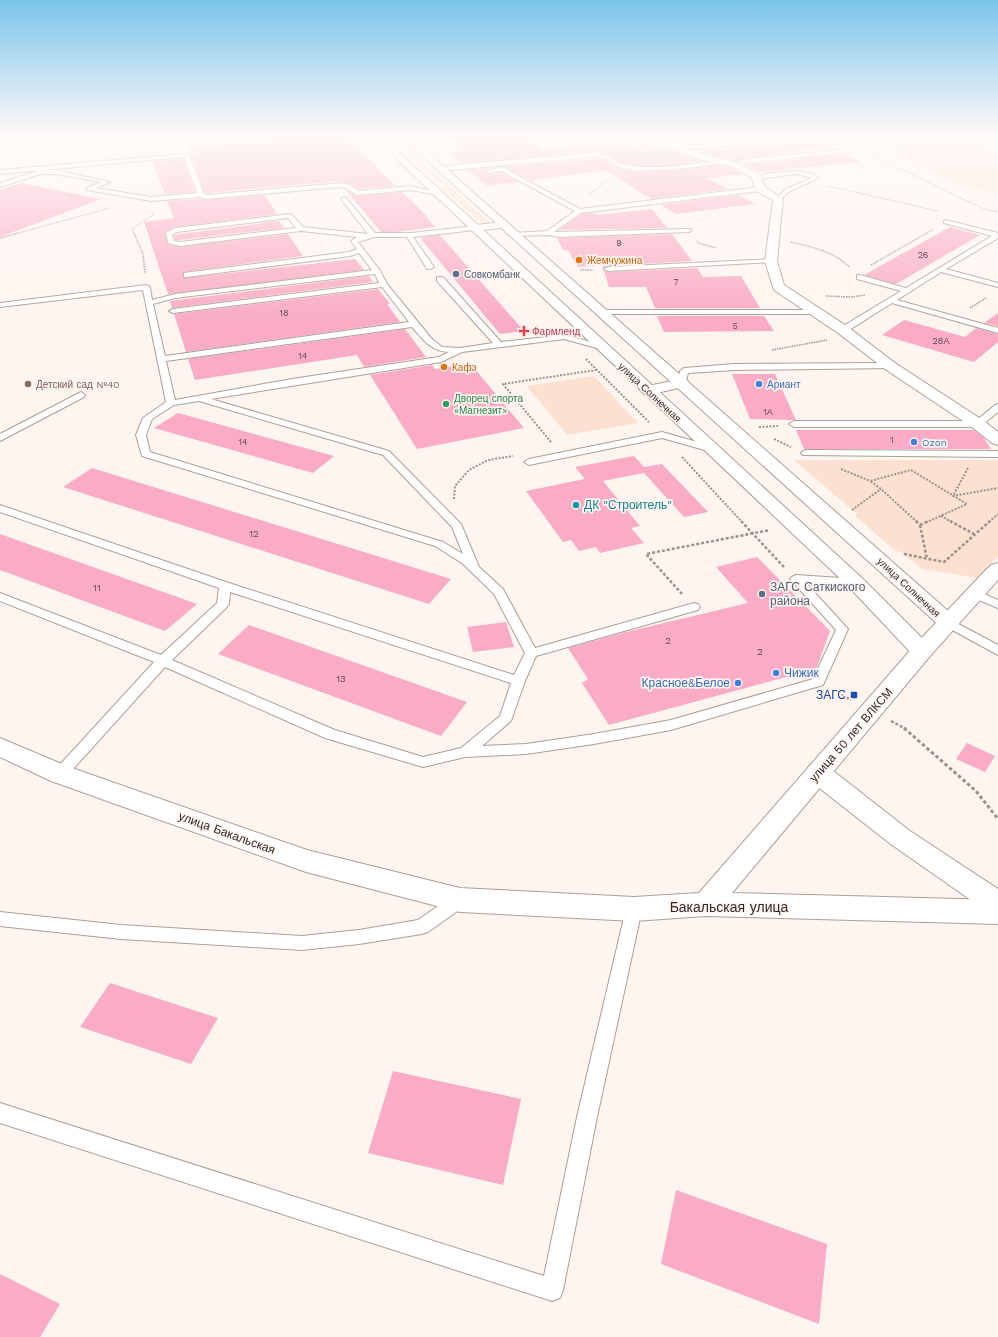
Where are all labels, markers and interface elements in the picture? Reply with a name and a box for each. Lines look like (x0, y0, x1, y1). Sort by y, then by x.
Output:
house number: 9 (616, 238, 622, 248)
house number: 26 (918, 250, 928, 260)
marker: Жемчужина (574, 255, 584, 265)
place label: Жемчужина (587, 255, 643, 266)
marker: Совкомбанк (451, 269, 461, 279)
place label: Совкомбанк (464, 269, 520, 280)
house number: 7 (673, 277, 679, 287)
house number: 18 (279, 308, 289, 318)
house number: 5 (732, 321, 738, 331)
marker: Фармленд (519, 326, 529, 336)
place label: Фармленд (532, 326, 581, 337)
house number: 28А (933, 336, 949, 346)
house number: 14 (298, 351, 308, 361)
street label: улица Солнечная (616, 360, 683, 424)
marker: Кафэ (439, 362, 449, 372)
place label: Кафэ (452, 362, 477, 373)
marker: Детский сад №40 (23, 379, 33, 389)
place label: Детский сад №40 (36, 379, 120, 390)
marker: Ариант (754, 379, 764, 389)
place label: Ариант (767, 379, 801, 390)
place label: Дворец спорта «Магнезит» (454, 393, 524, 416)
marker: Дворец спорта «Магнезит» (441, 399, 451, 409)
house number: 1А (763, 407, 773, 417)
house number: 1 (890, 435, 894, 445)
house number: 14 (238, 437, 248, 447)
marker: Ozon (909, 437, 919, 447)
place label: Ozon (922, 437, 947, 448)
place label: ДК "Строитель" (584, 498, 672, 512)
marker: ДК "Строитель" (571, 500, 581, 510)
house number: 12 (249, 528, 259, 539)
street label: улица Солнечная (875, 555, 942, 619)
place label: ЗАГС Саткиского района (770, 580, 866, 608)
house number: 11 (93, 582, 101, 593)
marker: ЗАГС Саткиского района (757, 589, 767, 599)
house number: 2 (665, 635, 671, 646)
house number: 2 (757, 646, 763, 657)
place label: Чижик (784, 666, 819, 680)
marker: Чижик (771, 668, 781, 678)
house number: 13 (336, 673, 346, 684)
place label: Красное&Белое (642, 676, 730, 690)
marker: Красное&Белое (733, 678, 743, 688)
street label: улица 50 лет ВЛКСМ (806, 685, 896, 785)
place label: ЗАГС (816, 688, 846, 702)
marker: ЗАГС (849, 690, 859, 700)
street label: улица Бакальская (177, 809, 277, 857)
street label: Бакальская улица (670, 899, 789, 915)

